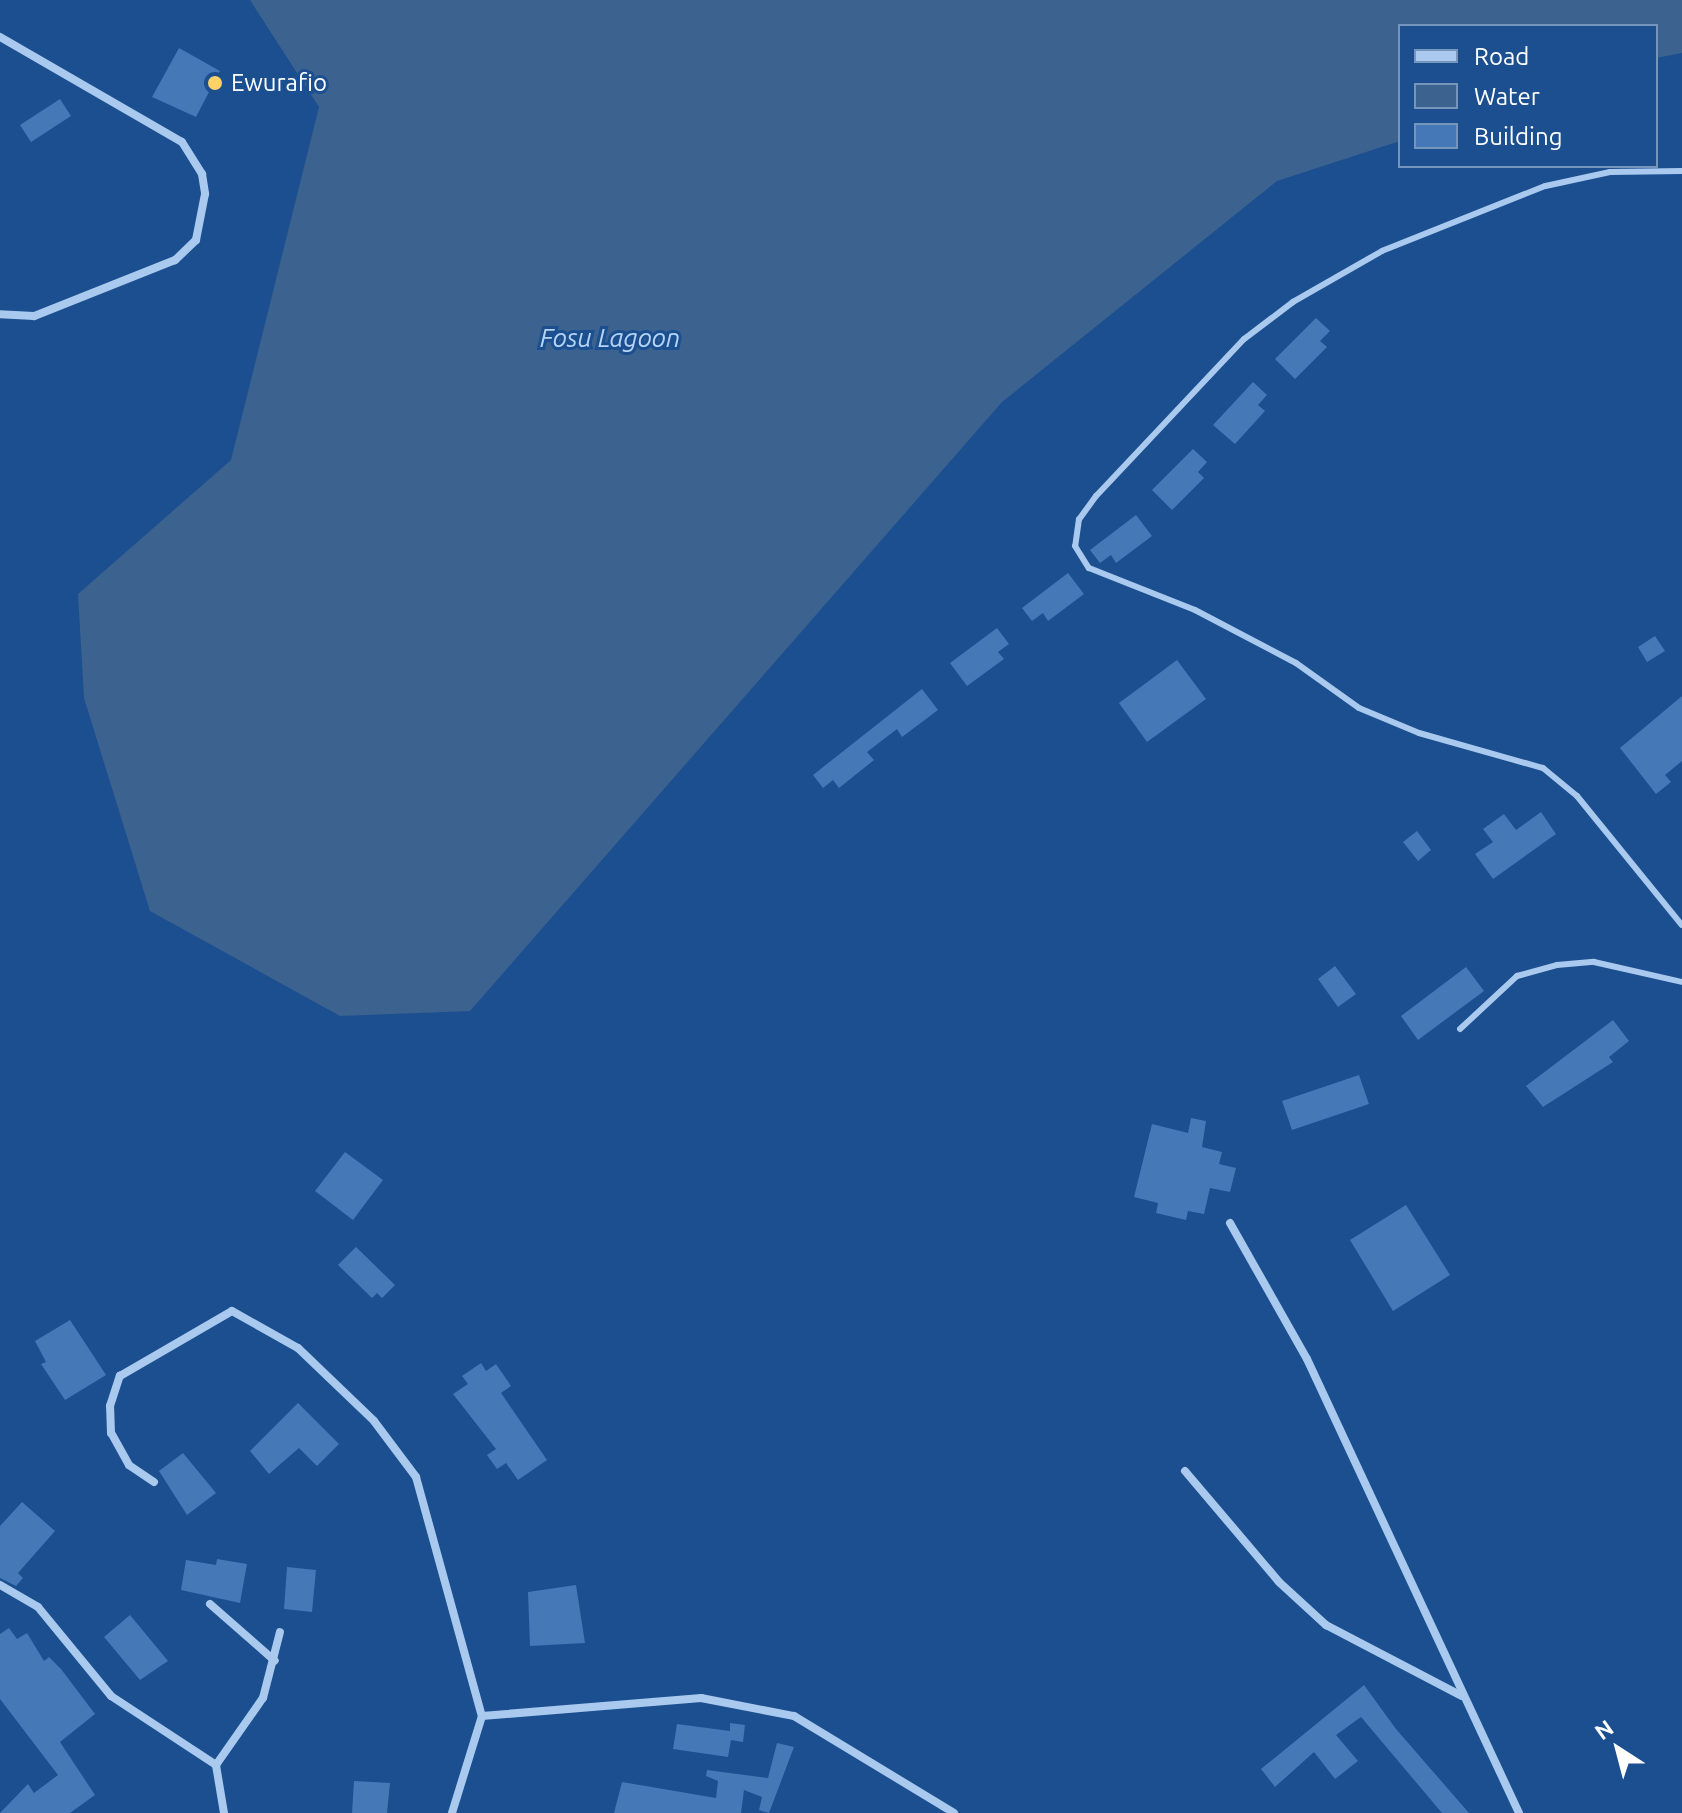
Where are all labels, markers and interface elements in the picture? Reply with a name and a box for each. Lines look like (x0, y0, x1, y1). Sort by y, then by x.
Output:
legend (1398, 24, 1658, 168)
text: Road (1474, 43, 1529, 70)
place label: Ewurafio (231, 69, 327, 97)
marker: Ewurafio (206, 74, 224, 92)
text: Water (1474, 83, 1540, 110)
text: Building (1474, 123, 1562, 150)
water label: Fosu Lagoon (540, 322, 680, 354)
north arrow (1578, 1709, 1658, 1789)
text: N (1590, 1714, 1618, 1744)

